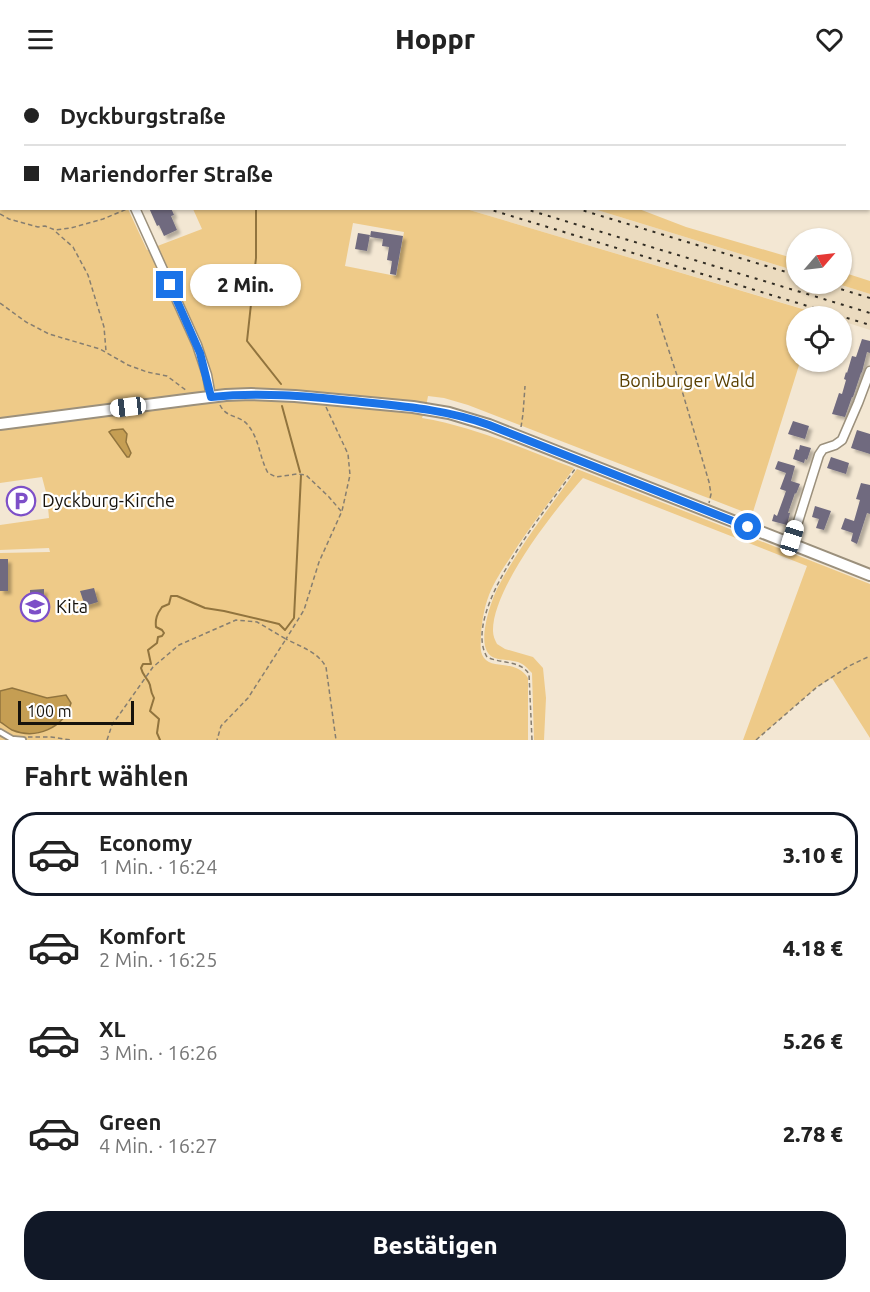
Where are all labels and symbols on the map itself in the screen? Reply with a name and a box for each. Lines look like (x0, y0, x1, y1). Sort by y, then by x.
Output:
north arrow (786, 228, 852, 294)
callout: 2 Min. (191, 264, 302, 306)
route end (156, 271, 183, 298)
park label: Boniburger Wald (619, 370, 755, 390)
car (109, 396, 147, 418)
parking icon: Dyckburg-Kirche (5, 485, 37, 517)
place label: Dyckburg-Kirche (42, 490, 175, 510)
route start (734, 513, 761, 540)
car (778, 518, 806, 558)
school or university icon: Kita (19, 591, 51, 623)
place label: Kita (56, 596, 88, 616)
scale bar (18, 698, 134, 726)

